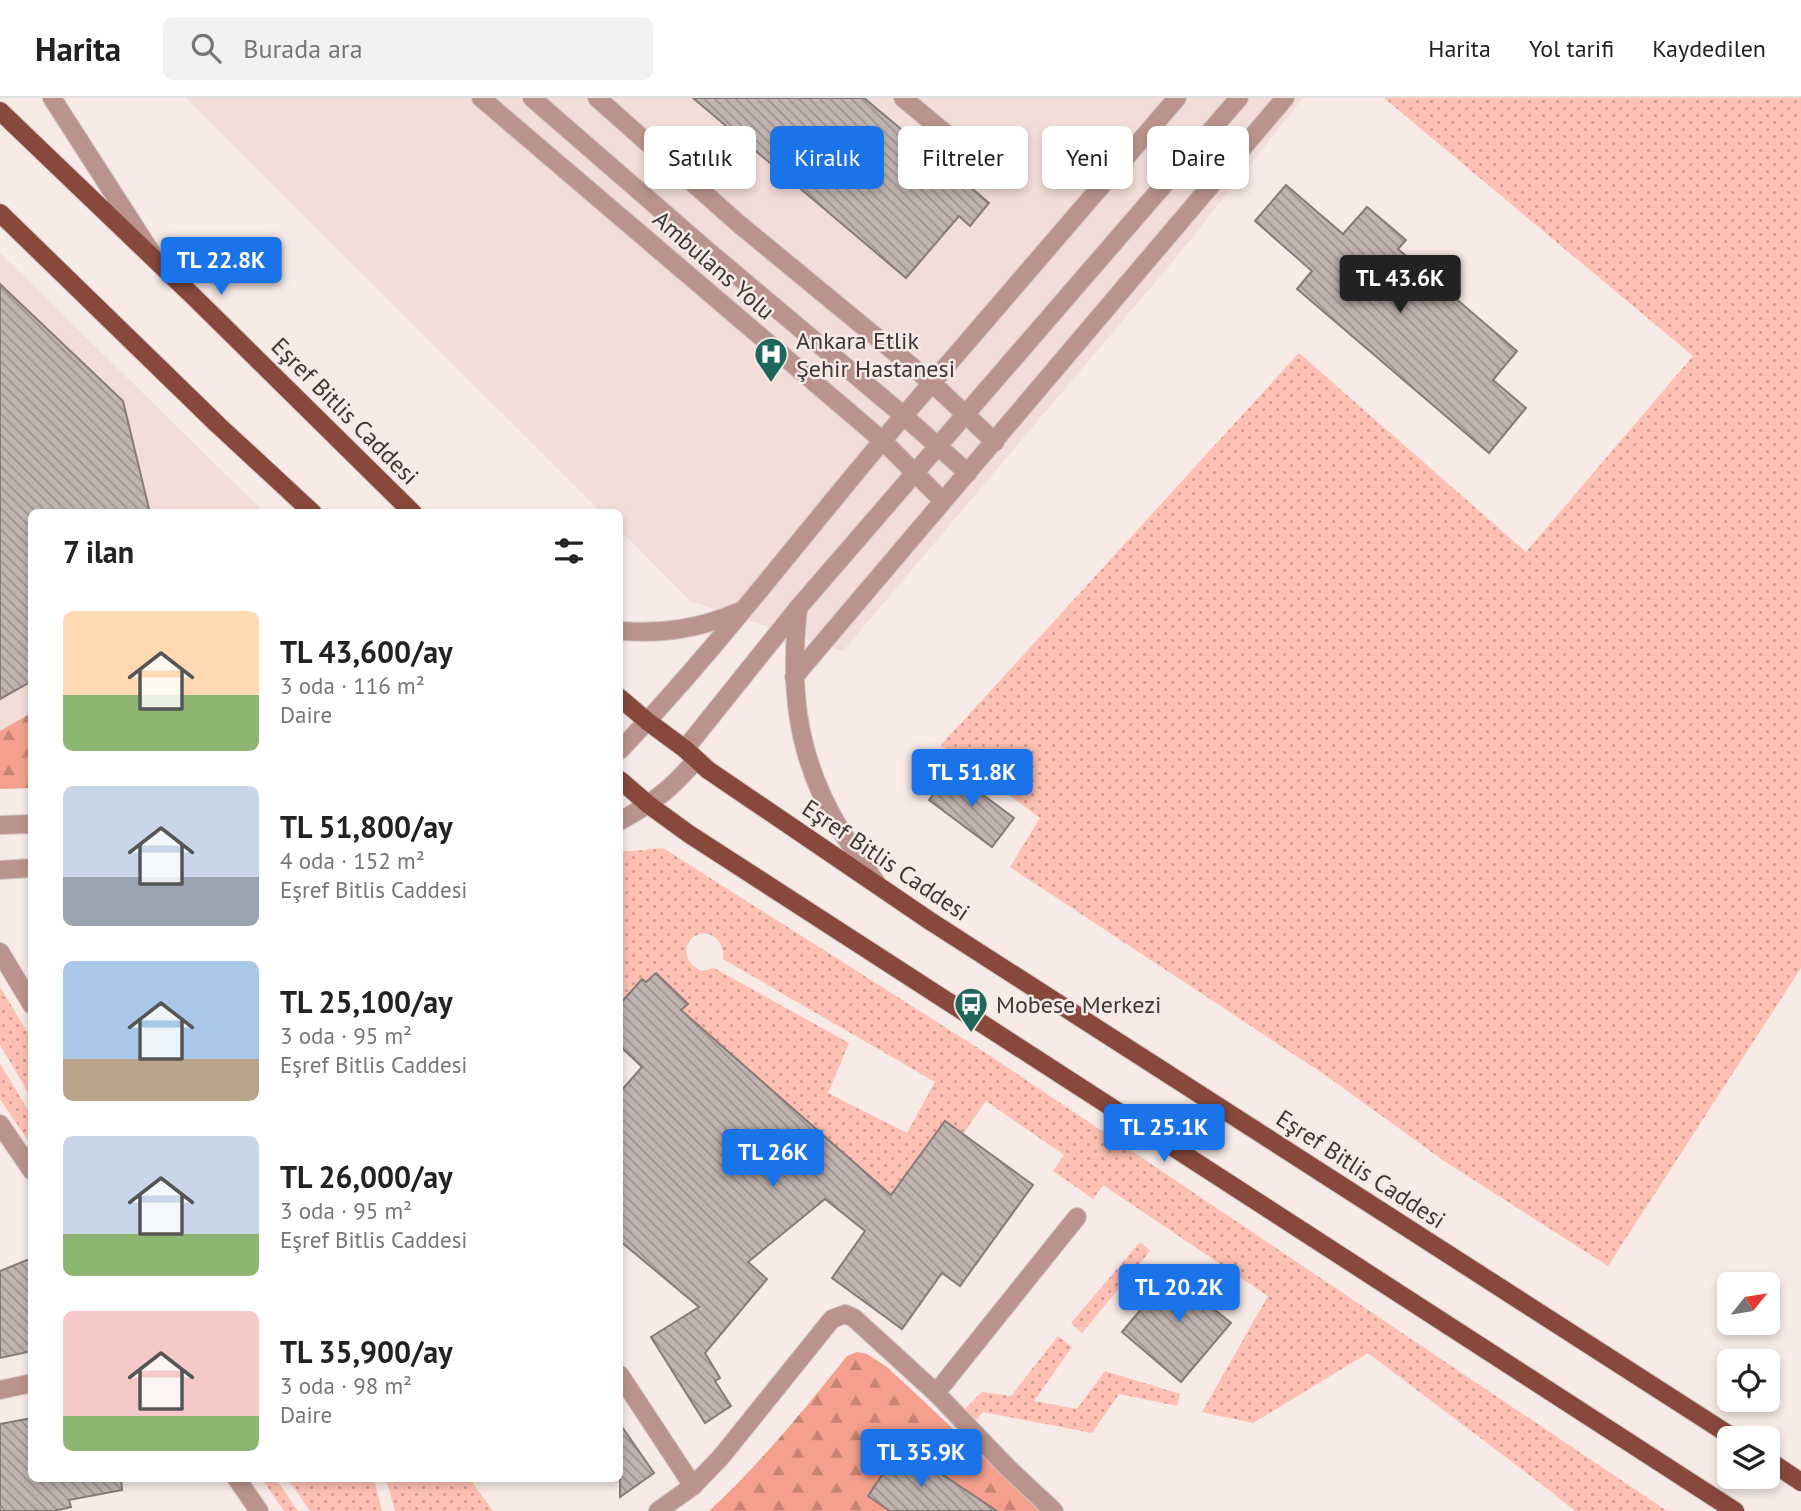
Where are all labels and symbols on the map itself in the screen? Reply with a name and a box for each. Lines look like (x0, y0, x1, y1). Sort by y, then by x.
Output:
street label: Ambulans Yolu (647, 204, 781, 326)
pin: TL 22.8K (149, 238, 293, 297)
pin: TL 43.6K (1328, 256, 1472, 315)
place label: Ankara Etlik Şehir Hastanesi (796, 325, 955, 384)
street label: Eşref Bitlis Caddesi (265, 331, 425, 491)
hospital icon: Ankara Etlik Şehir Hastanesi (752, 335, 790, 384)
pin: TL 51.8K (900, 750, 1044, 809)
street label: Eşref Bitlis Caddesi (796, 792, 976, 928)
bus stop icon: Mobese Merkezi (952, 985, 990, 1034)
place label: Mobese Merkezi (996, 989, 1161, 1020)
street label: Eşref Bitlis Caddesi (1271, 1103, 1451, 1235)
pin: TL 25.1K (1092, 1104, 1236, 1164)
pin: TL 26K (716, 1130, 830, 1189)
pin: TL 20.2K (1107, 1264, 1251, 1324)
north arrow (1717, 1272, 1780, 1335)
pin: TL 35.9K (849, 1430, 993, 1489)

